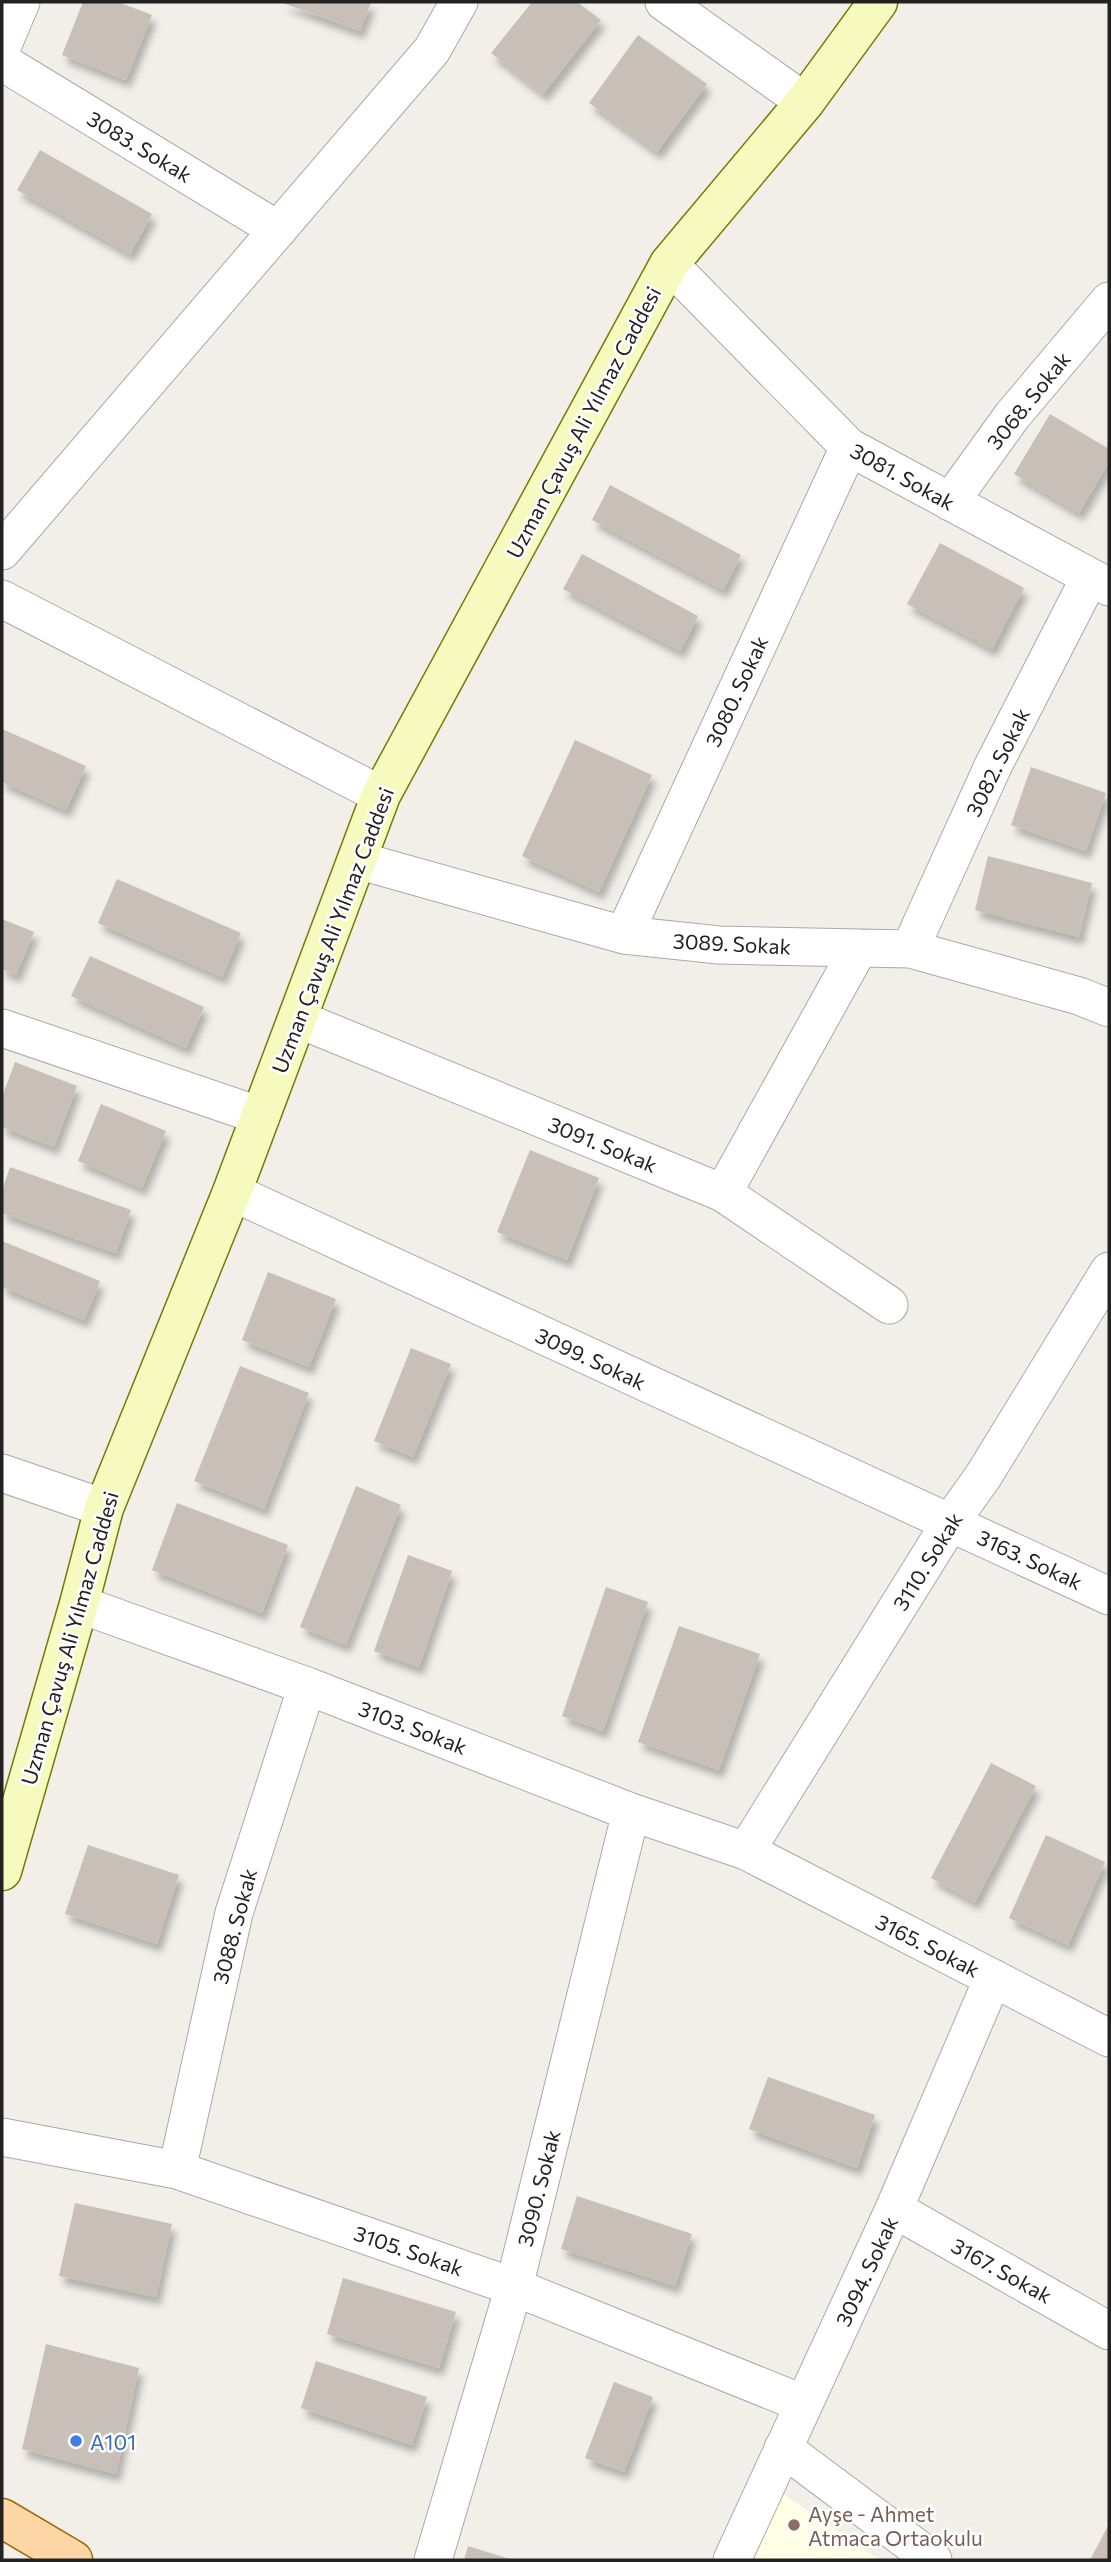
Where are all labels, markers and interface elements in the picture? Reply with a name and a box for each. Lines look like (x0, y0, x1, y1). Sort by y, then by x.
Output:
street label: 3083. Sokak (83, 105, 197, 187)
street label: Uzman Çavuş Ali Yılmaz Caddesi (501, 282, 665, 562)
street label: 3068. Sokak (981, 346, 1075, 454)
street label: 3081. Sokak (847, 437, 959, 515)
street label: 3080. Sokak (699, 632, 773, 750)
street label: 3082. Sokak (960, 704, 1034, 820)
street label: Uzman Çavuş Ali Yılmaz Caddesi (266, 784, 398, 1076)
street label: 3089. Sokak (672, 927, 792, 959)
street label: 3091. Sokak (545, 1111, 661, 1177)
street label: 3099. Sokak (532, 1322, 650, 1394)
street label: Uzman Çavuş Ali Yılmaz Caddesi (15, 1488, 123, 1788)
street label: 3110. Sokak (887, 1507, 967, 1615)
street label: 3163. Sokak (974, 1524, 1086, 1594)
street label: 3103. Sokak (355, 1695, 471, 1759)
street label: 3088. Sokak (207, 1866, 261, 1986)
street label: 3165. Sokak (872, 1908, 984, 1982)
street label: 3090. Sokak (511, 2127, 565, 2249)
street label: 3094. Sokak (830, 2212, 902, 2330)
street label: 3105. Sokak (351, 2220, 467, 2280)
street label: 3167. Sokak (947, 2232, 1057, 2308)
place label: A101 (90, 2429, 136, 2454)
marker: A101 (68, 2433, 84, 2449)
place label: Ayşe - Ahmet Atmaca Ortaokulu (808, 2501, 983, 2550)
marker: Ayşe - Ahmet Atmaca Ortaokulu (786, 2517, 802, 2533)

